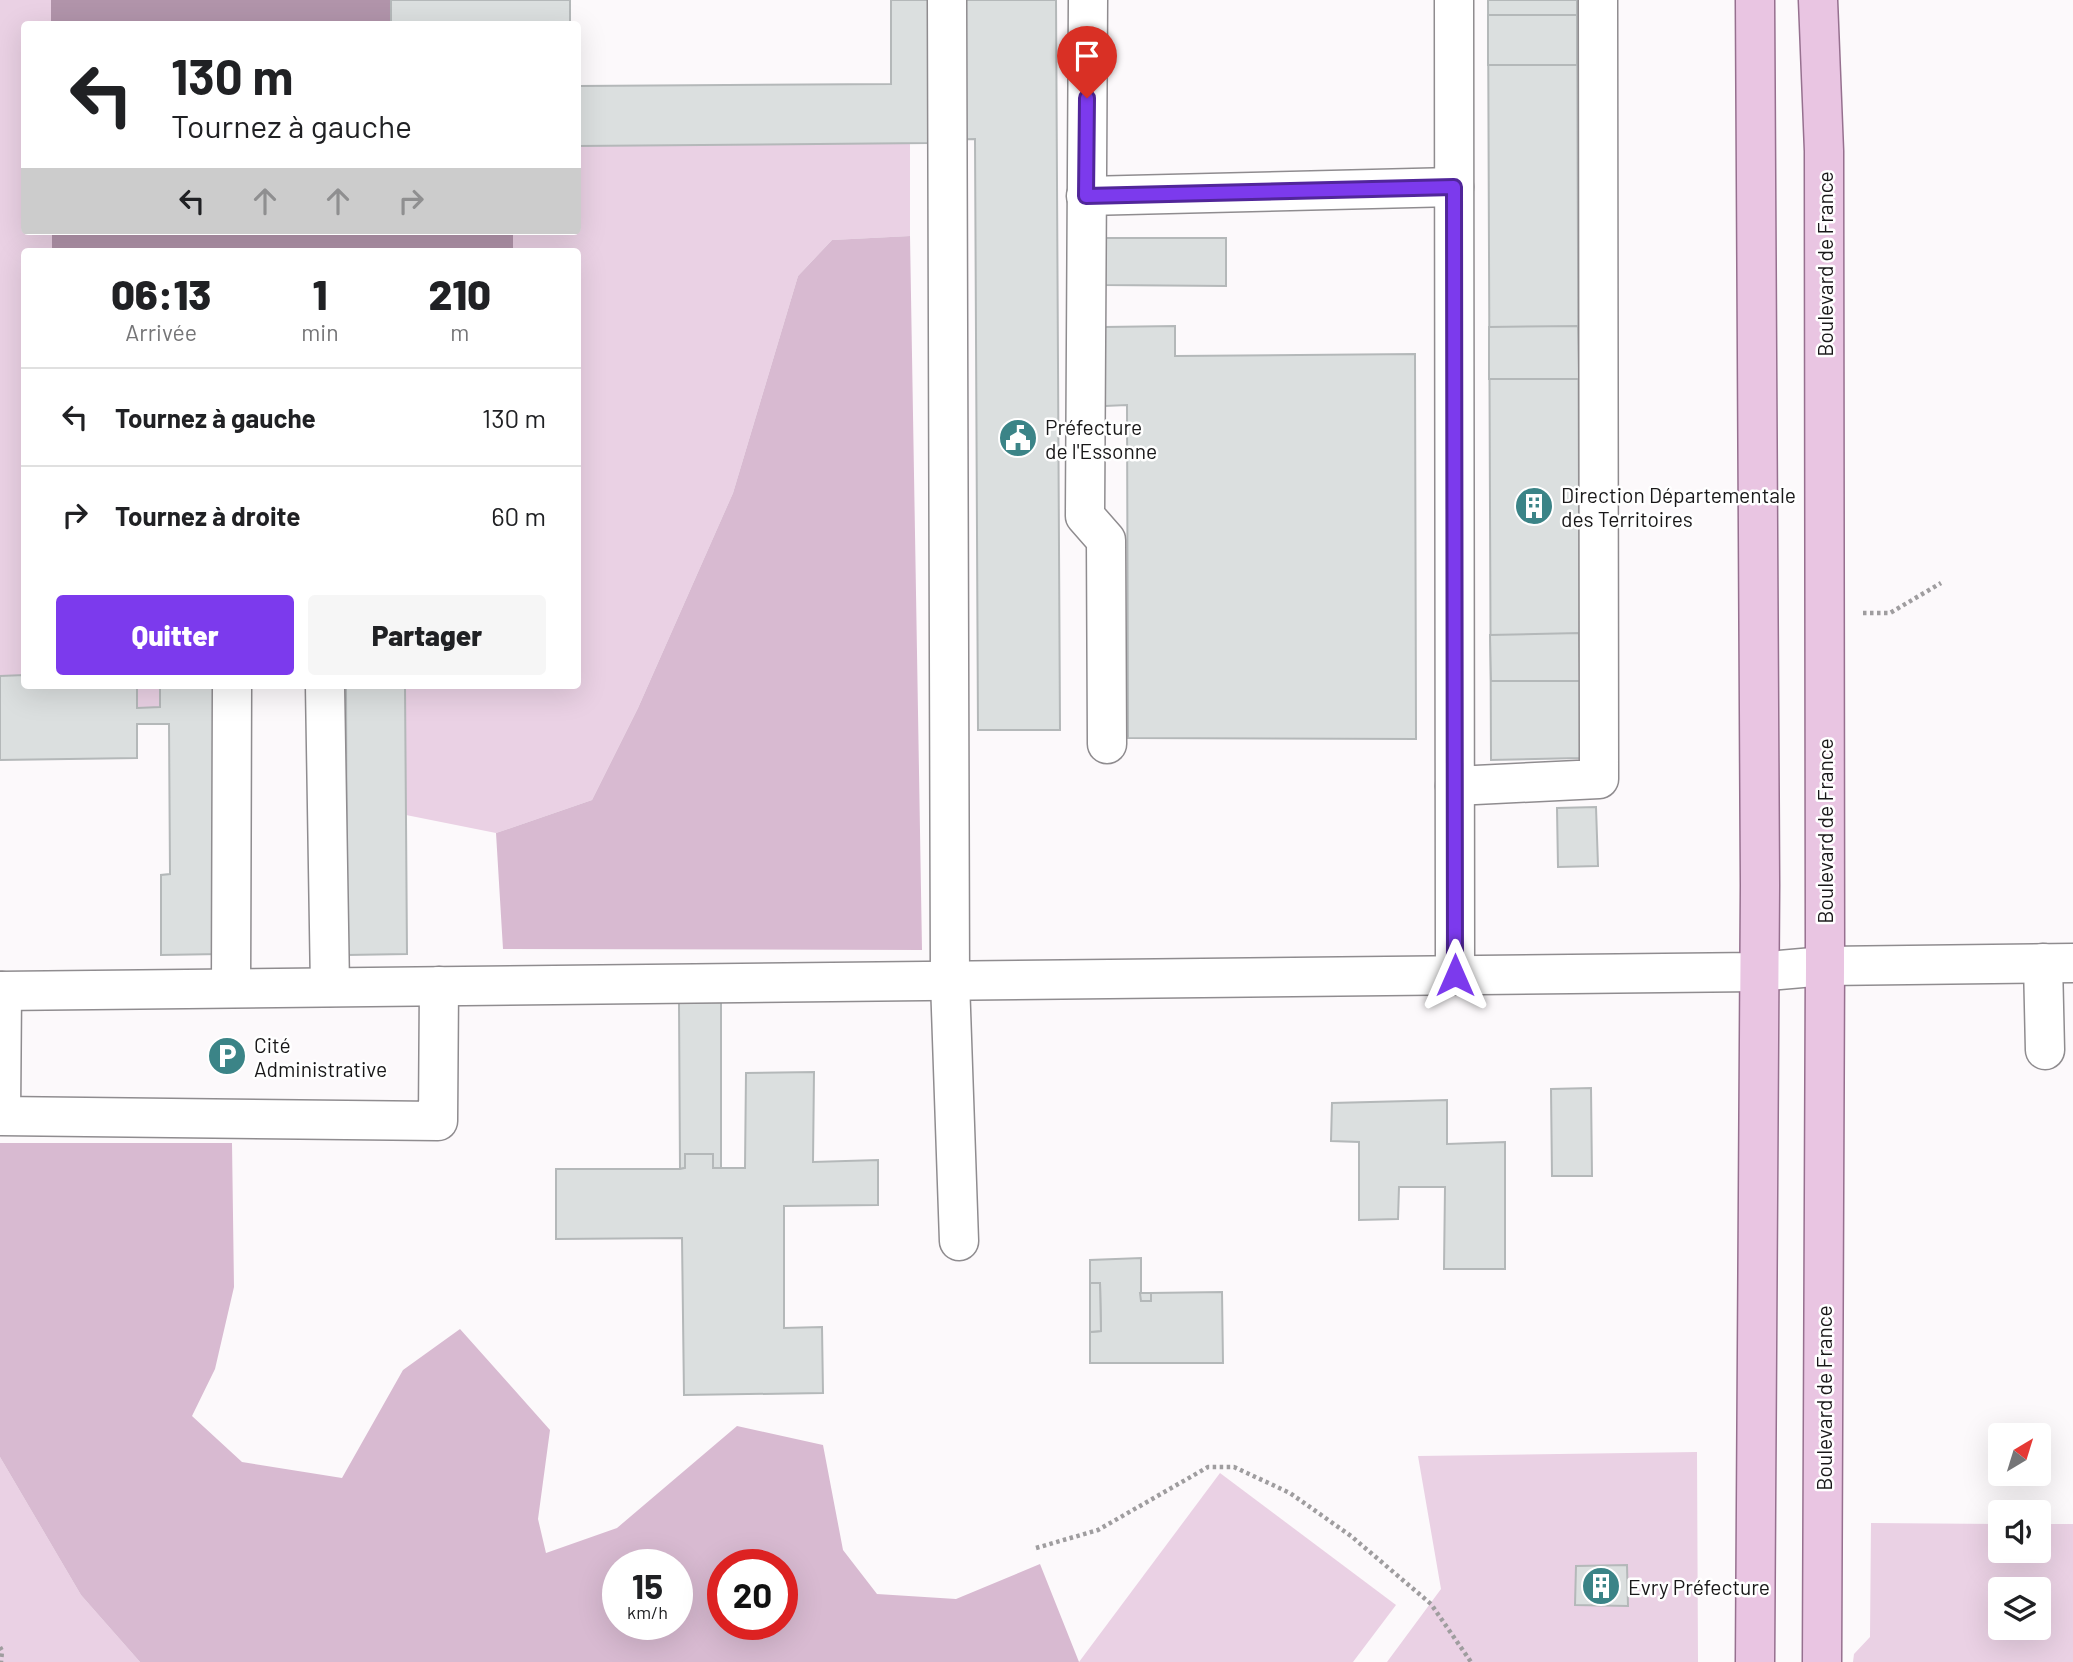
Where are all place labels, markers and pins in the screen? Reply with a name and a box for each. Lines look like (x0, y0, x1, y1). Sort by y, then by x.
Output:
pin (1057, 26, 1117, 98)
place label: Préfecture de l'Essonne (1045, 414, 1157, 463)
public building icon: Préfecture de l'Essonne (997, 417, 1039, 459)
place label: Direction Départementale des Territoires (1561, 482, 1796, 531)
building icon: Direction Départementale des Territoires (1513, 485, 1555, 527)
place label: Cité Administrative (254, 1032, 387, 1081)
parking icon: Cité Administrative (206, 1035, 248, 1077)
building icon: Evry Préfecture (1580, 1565, 1622, 1607)
place label: Evry Préfecture (1628, 1574, 1770, 1599)

